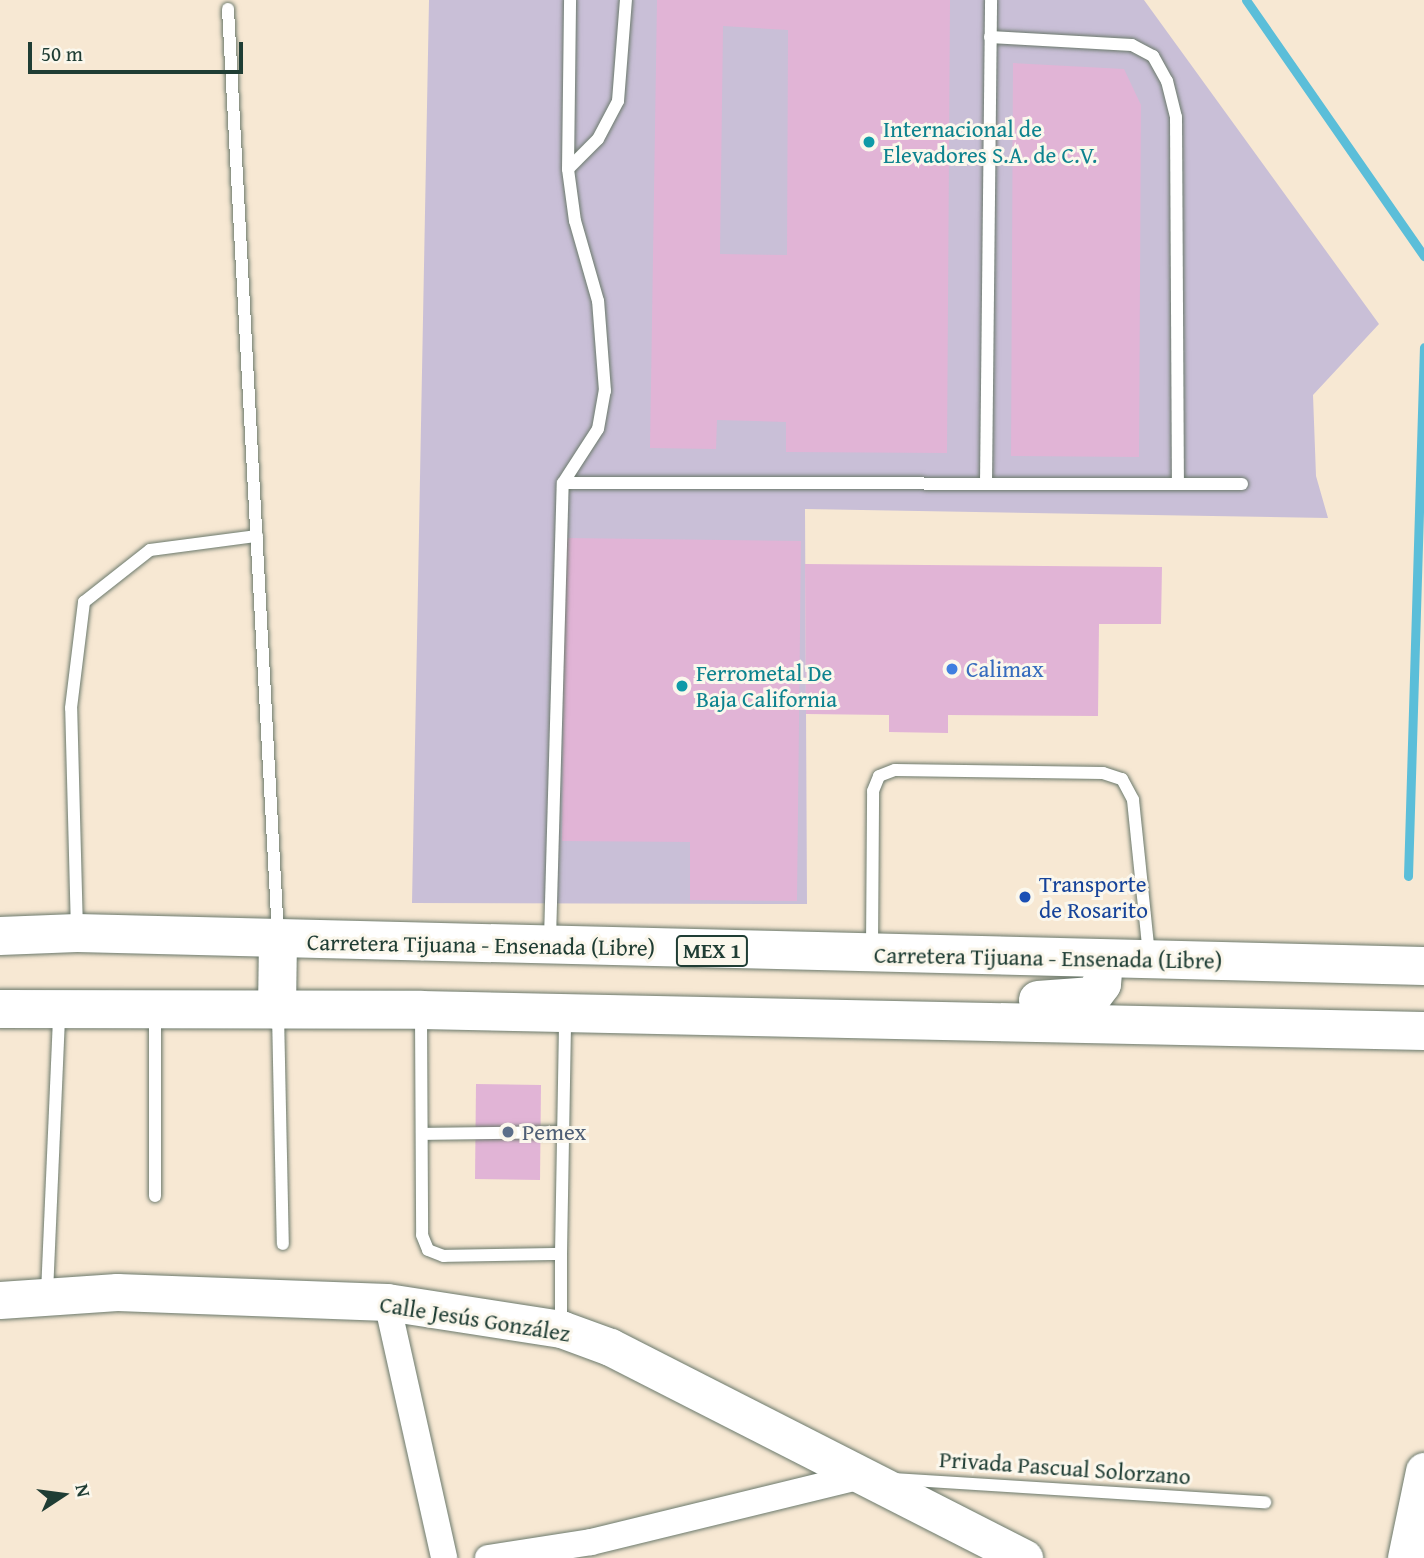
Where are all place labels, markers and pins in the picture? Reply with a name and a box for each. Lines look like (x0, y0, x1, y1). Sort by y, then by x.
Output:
place label: Internacional de Elevadores S.A. de C.V. (883, 115, 1097, 169)
marker: Internacional de Elevadores S.A. de C.V. (861, 134, 877, 150)
place label: Calimax (966, 655, 1044, 683)
place label: Ferrometal De Baja California (696, 659, 837, 713)
marker: Calimax (944, 661, 960, 677)
marker: Ferrometal De Baja California (674, 678, 690, 694)
place label: Transporte de Rosarito (1039, 870, 1148, 924)
marker: Transporte de Rosarito (1017, 889, 1033, 905)
place label: Pemex (522, 1118, 586, 1146)
marker: Pemex (500, 1124, 516, 1140)

